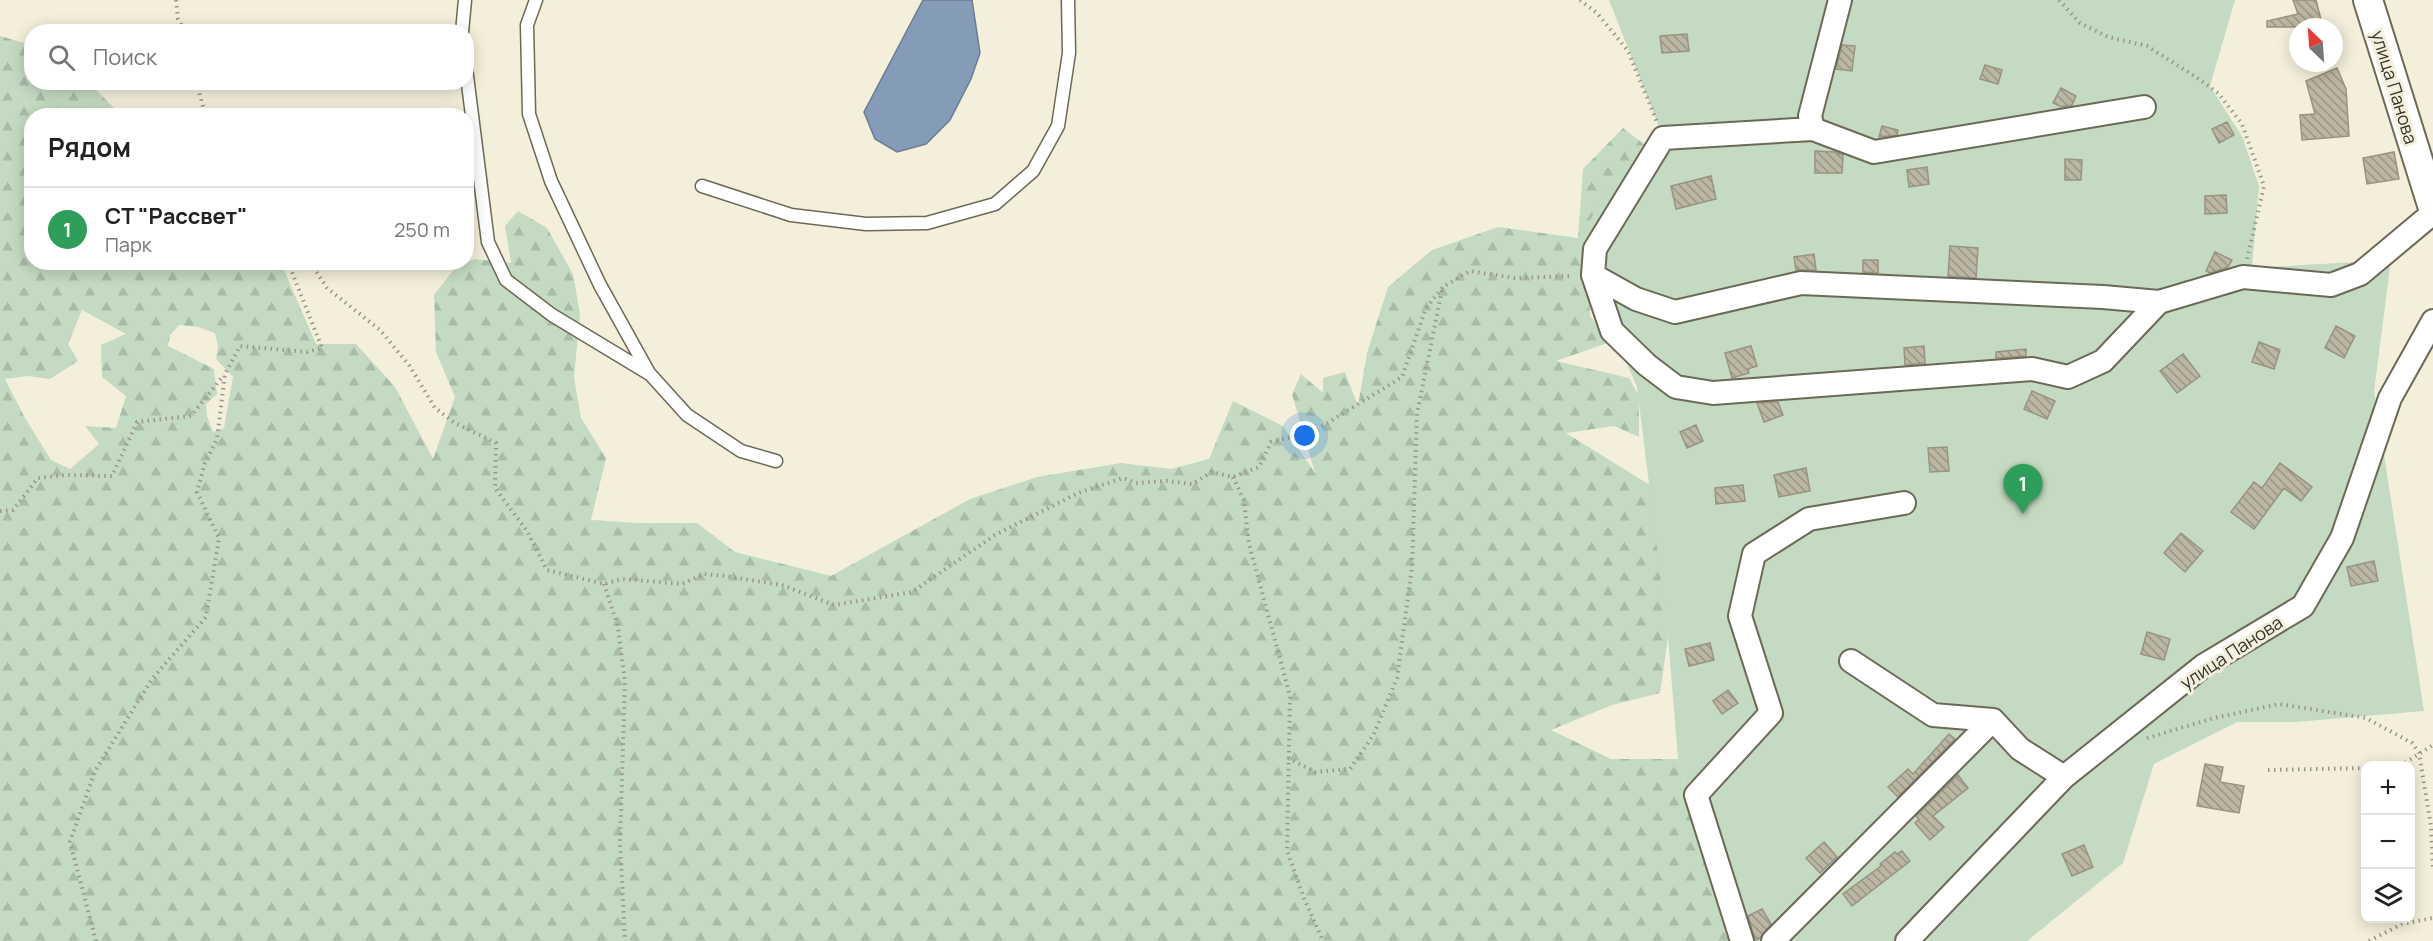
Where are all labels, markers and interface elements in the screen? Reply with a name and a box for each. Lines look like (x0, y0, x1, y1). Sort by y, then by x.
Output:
north arrow (2289, 18, 2343, 72)
search box (24, 24, 474, 90)
street label: улица Панова (2366, 27, 2424, 147)
icon: search (45, 41, 78, 74)
text: Поиск (93, 42, 157, 72)
text: Рядом (48, 129, 131, 165)
text: СТ "Рассвет" (105, 201, 247, 231)
text: 1 (63, 216, 72, 243)
text: 250 m (394, 216, 450, 243)
text: Парк (105, 231, 152, 258)
your location (1290, 421, 1319, 450)
pin: 1 (2004, 464, 2042, 514)
street label: улица Панова (2175, 610, 2287, 694)
map controls (2361, 761, 2415, 923)
button: + (2361, 761, 2415, 815)
button: − (2361, 815, 2415, 869)
button: layers (2361, 869, 2415, 923)

